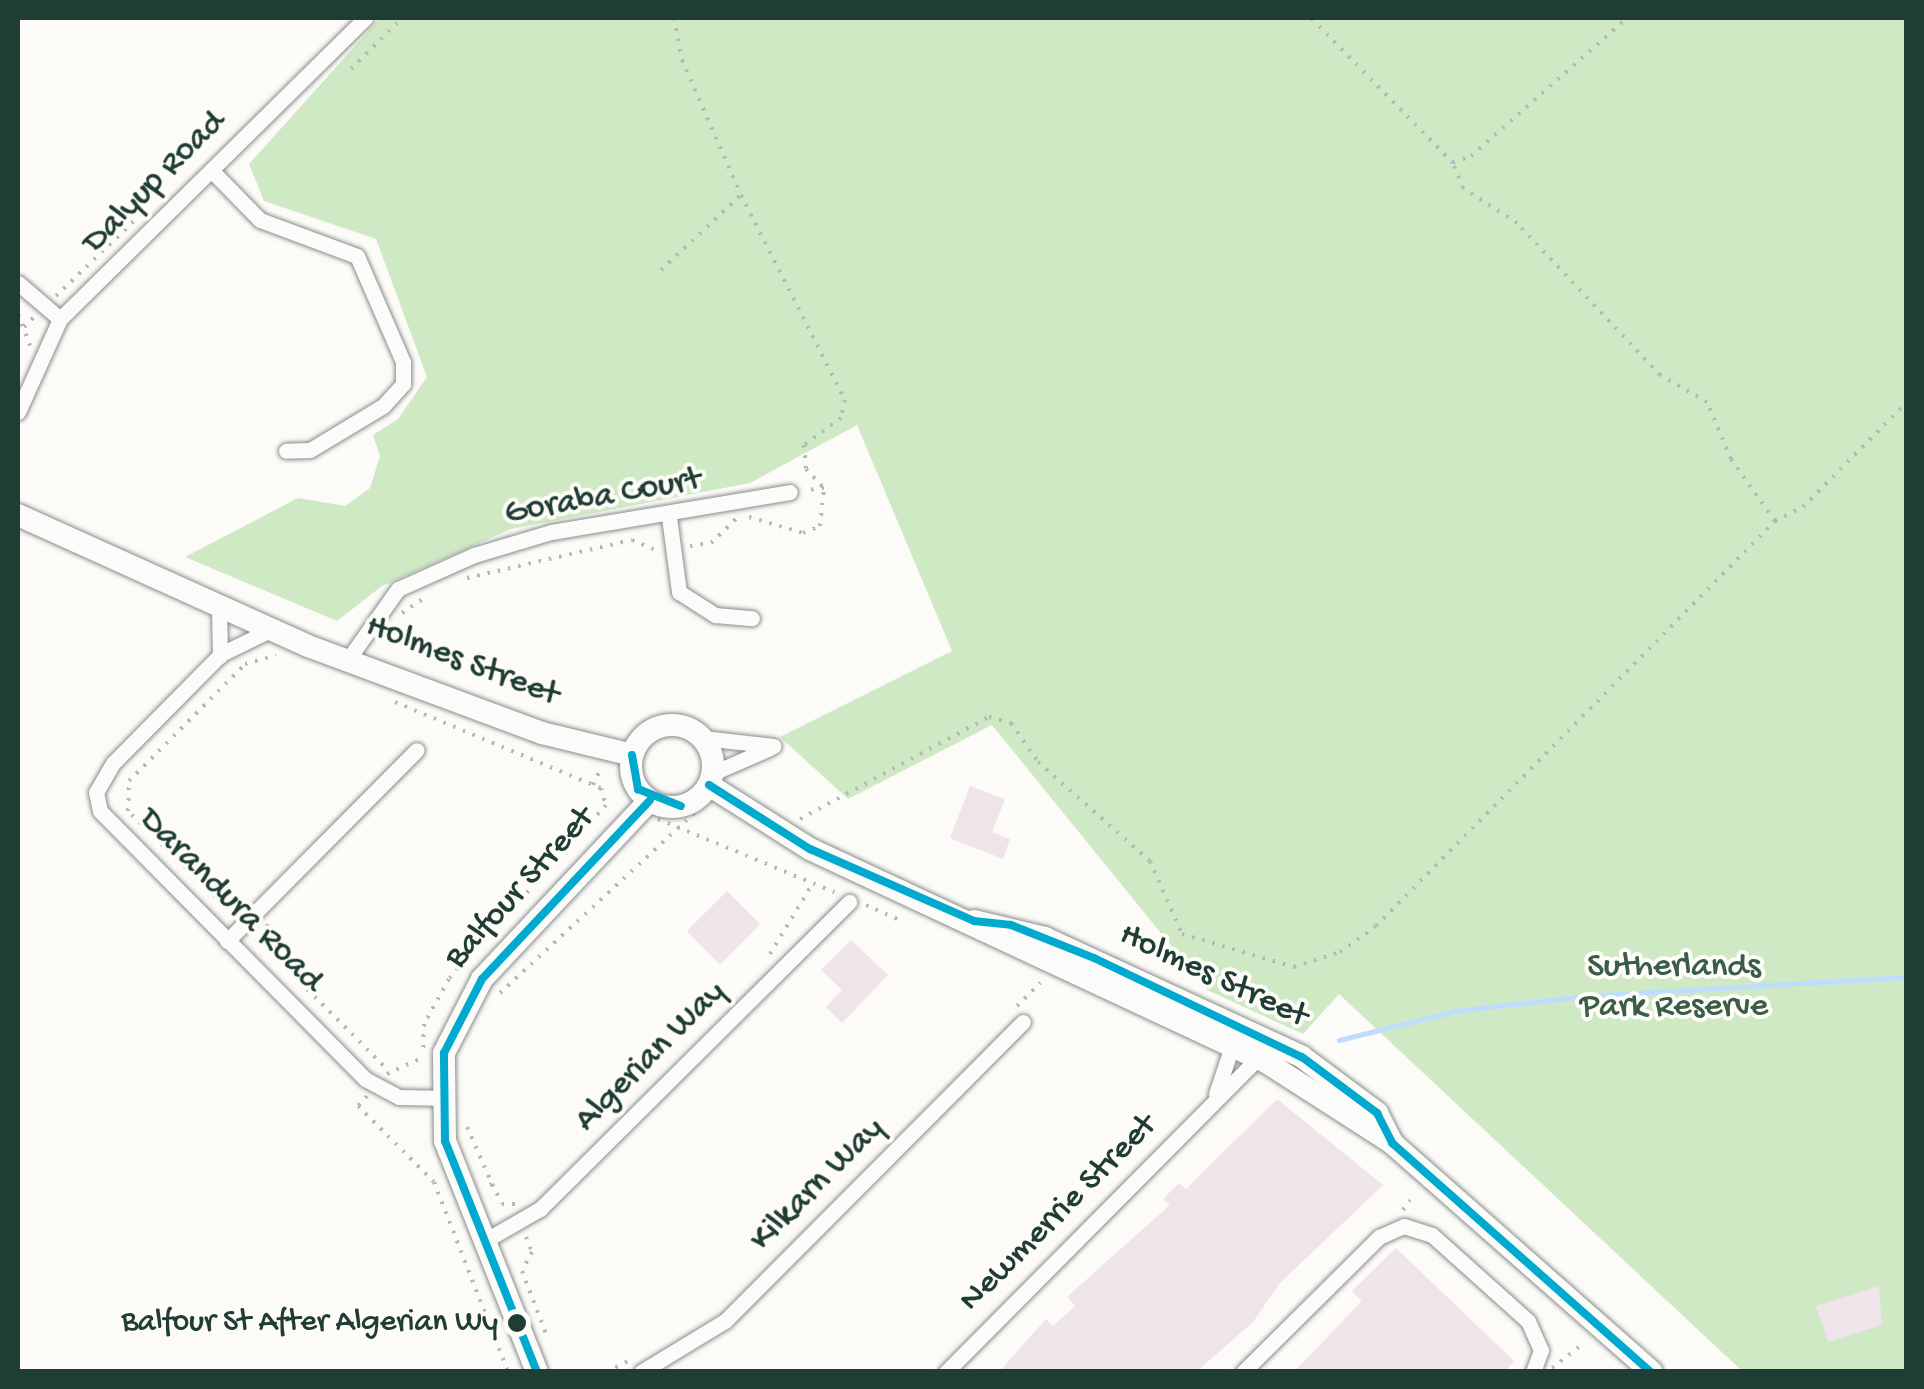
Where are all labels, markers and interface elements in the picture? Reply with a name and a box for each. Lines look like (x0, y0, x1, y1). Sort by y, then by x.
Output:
street label: Dalyup Road (75, 103, 235, 263)
street label: Goraba Court (502, 460, 704, 536)
street label: Holmes Street (360, 606, 564, 718)
street label: Balfour Street (437, 799, 605, 979)
street label: Darandura Road (129, 800, 331, 1002)
street label: Holmes Street (1112, 915, 1314, 1039)
park label: Sutherlands Park Reserve (1580, 947, 1768, 1029)
street label: Algerian Way (566, 972, 736, 1142)
street label: Newmerrie Street (951, 1106, 1167, 1322)
street label: Kilkarn Way (742, 1109, 894, 1261)
place label: Balfour St After Algerian Wy (121, 1304, 498, 1342)
marker: Balfour St After Algerian Wy (507, 1313, 527, 1333)

